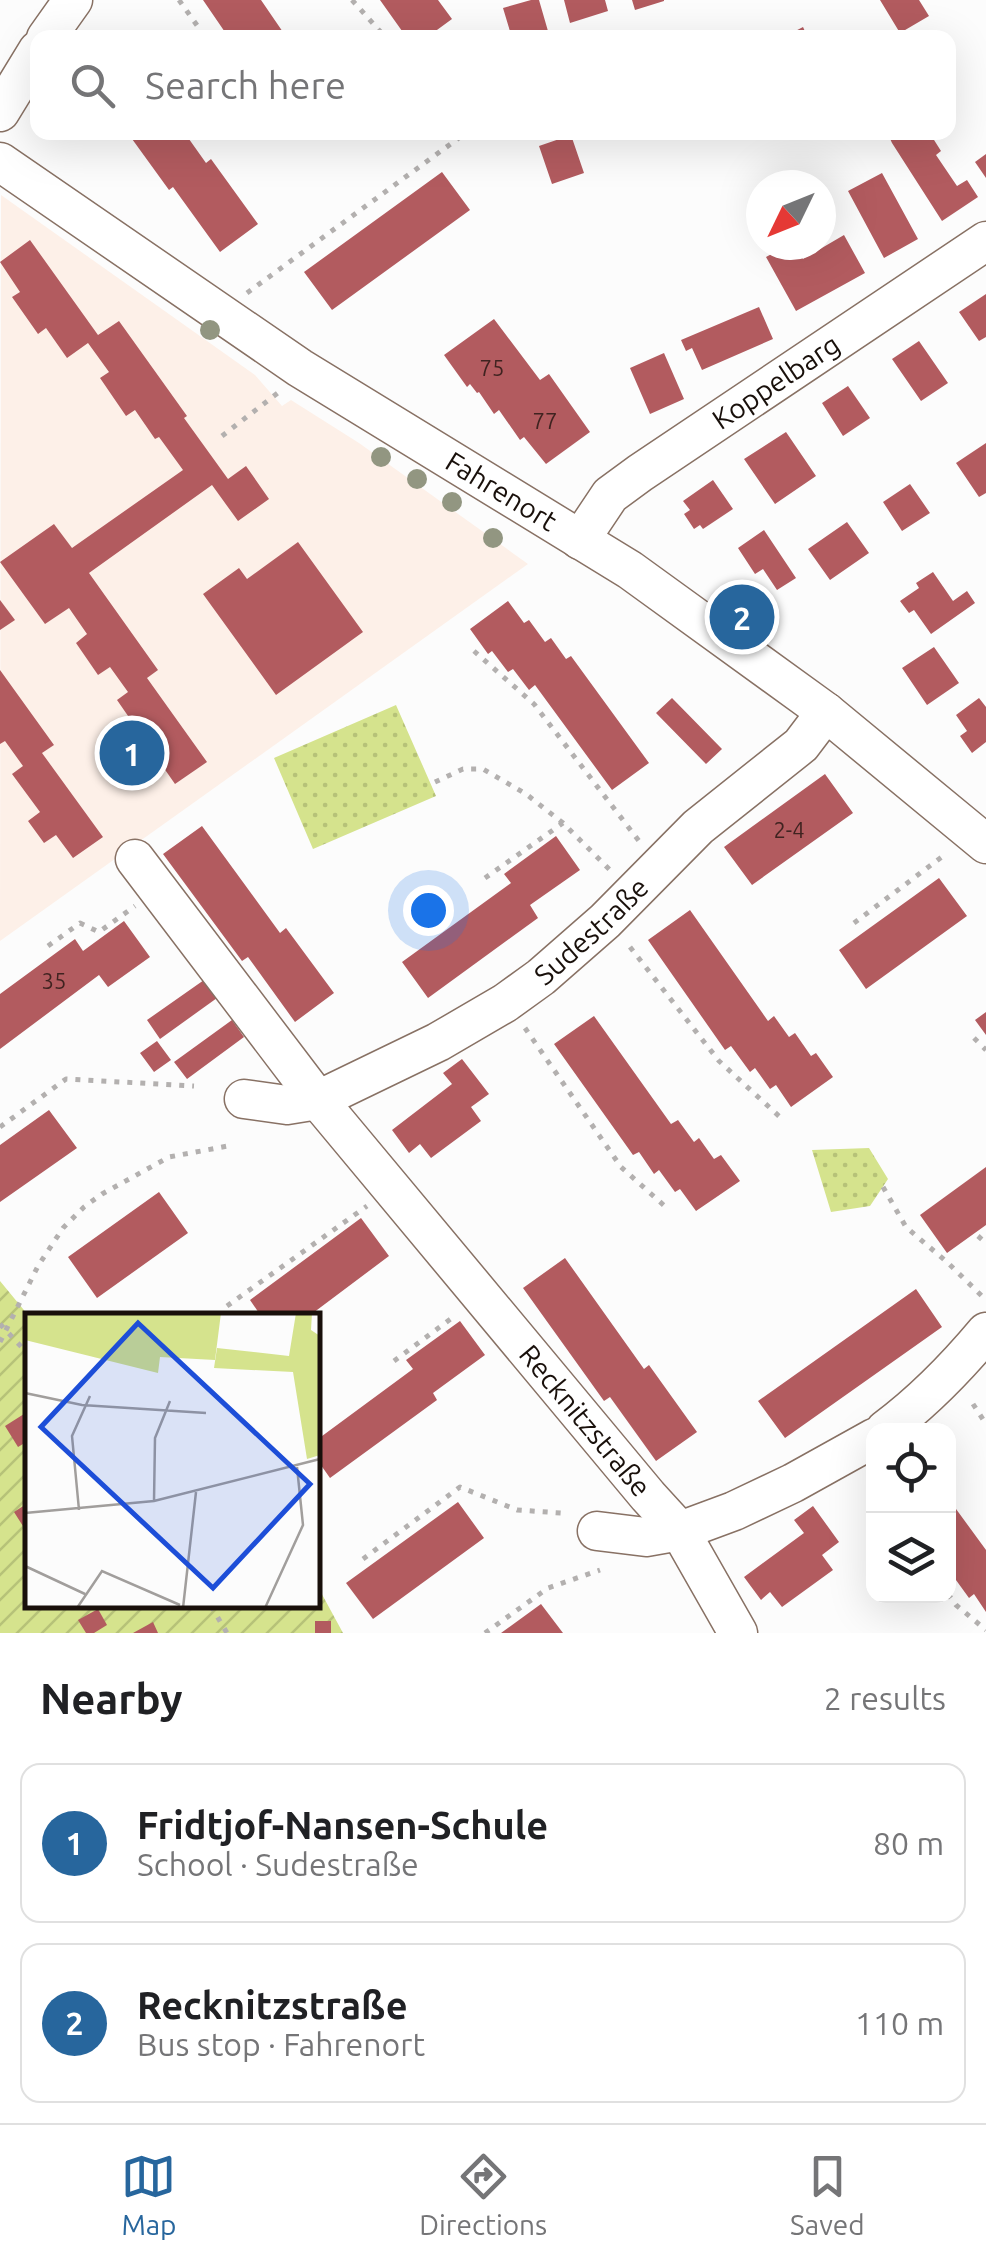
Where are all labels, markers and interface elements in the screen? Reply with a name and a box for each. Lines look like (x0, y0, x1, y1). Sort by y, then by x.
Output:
search box (30, 30, 956, 140)
icon: search (65, 58, 120, 113)
text: Search here (145, 64, 346, 106)
north arrow (746, 170, 836, 260)
street label: Koppelbarg (706, 328, 845, 435)
house number: 75 (480, 355, 504, 380)
house number: 77 (533, 408, 557, 433)
street label: Fahrenort (441, 445, 563, 536)
pin: 2 (710, 580, 774, 654)
pin: 1 (100, 716, 164, 790)
house number: 2-4 (773, 817, 805, 842)
street label: Sudestraße (528, 871, 654, 991)
your location (403, 885, 454, 936)
house number: 35 (42, 968, 66, 993)
inset map (25, 1313, 320, 1608)
street label: Recknitzstraße (514, 1338, 657, 1502)
map controls (866, 1423, 956, 1603)
button: locate (866, 1423, 956, 1513)
button: layers (866, 1513, 956, 1603)
text: Nearby (40, 1675, 183, 1722)
text: 2 results (824, 1680, 946, 1716)
text: Fridtjof-Nansen-Schule (137, 1804, 548, 1846)
text: 1 (65, 1825, 84, 1861)
text: 80 m (873, 1825, 944, 1861)
text: School · Sudestraße (137, 1846, 419, 1882)
text: Recknitzstraße (137, 1984, 408, 2026)
text: 2 (65, 2005, 84, 2041)
text: 110 m (855, 2005, 944, 2041)
text: Bus stop · Fahrenort (137, 2026, 425, 2062)
tab: Map (121, 2149, 177, 2240)
tab: Directions (419, 2149, 547, 2240)
tab: Saved (790, 2149, 865, 2240)

